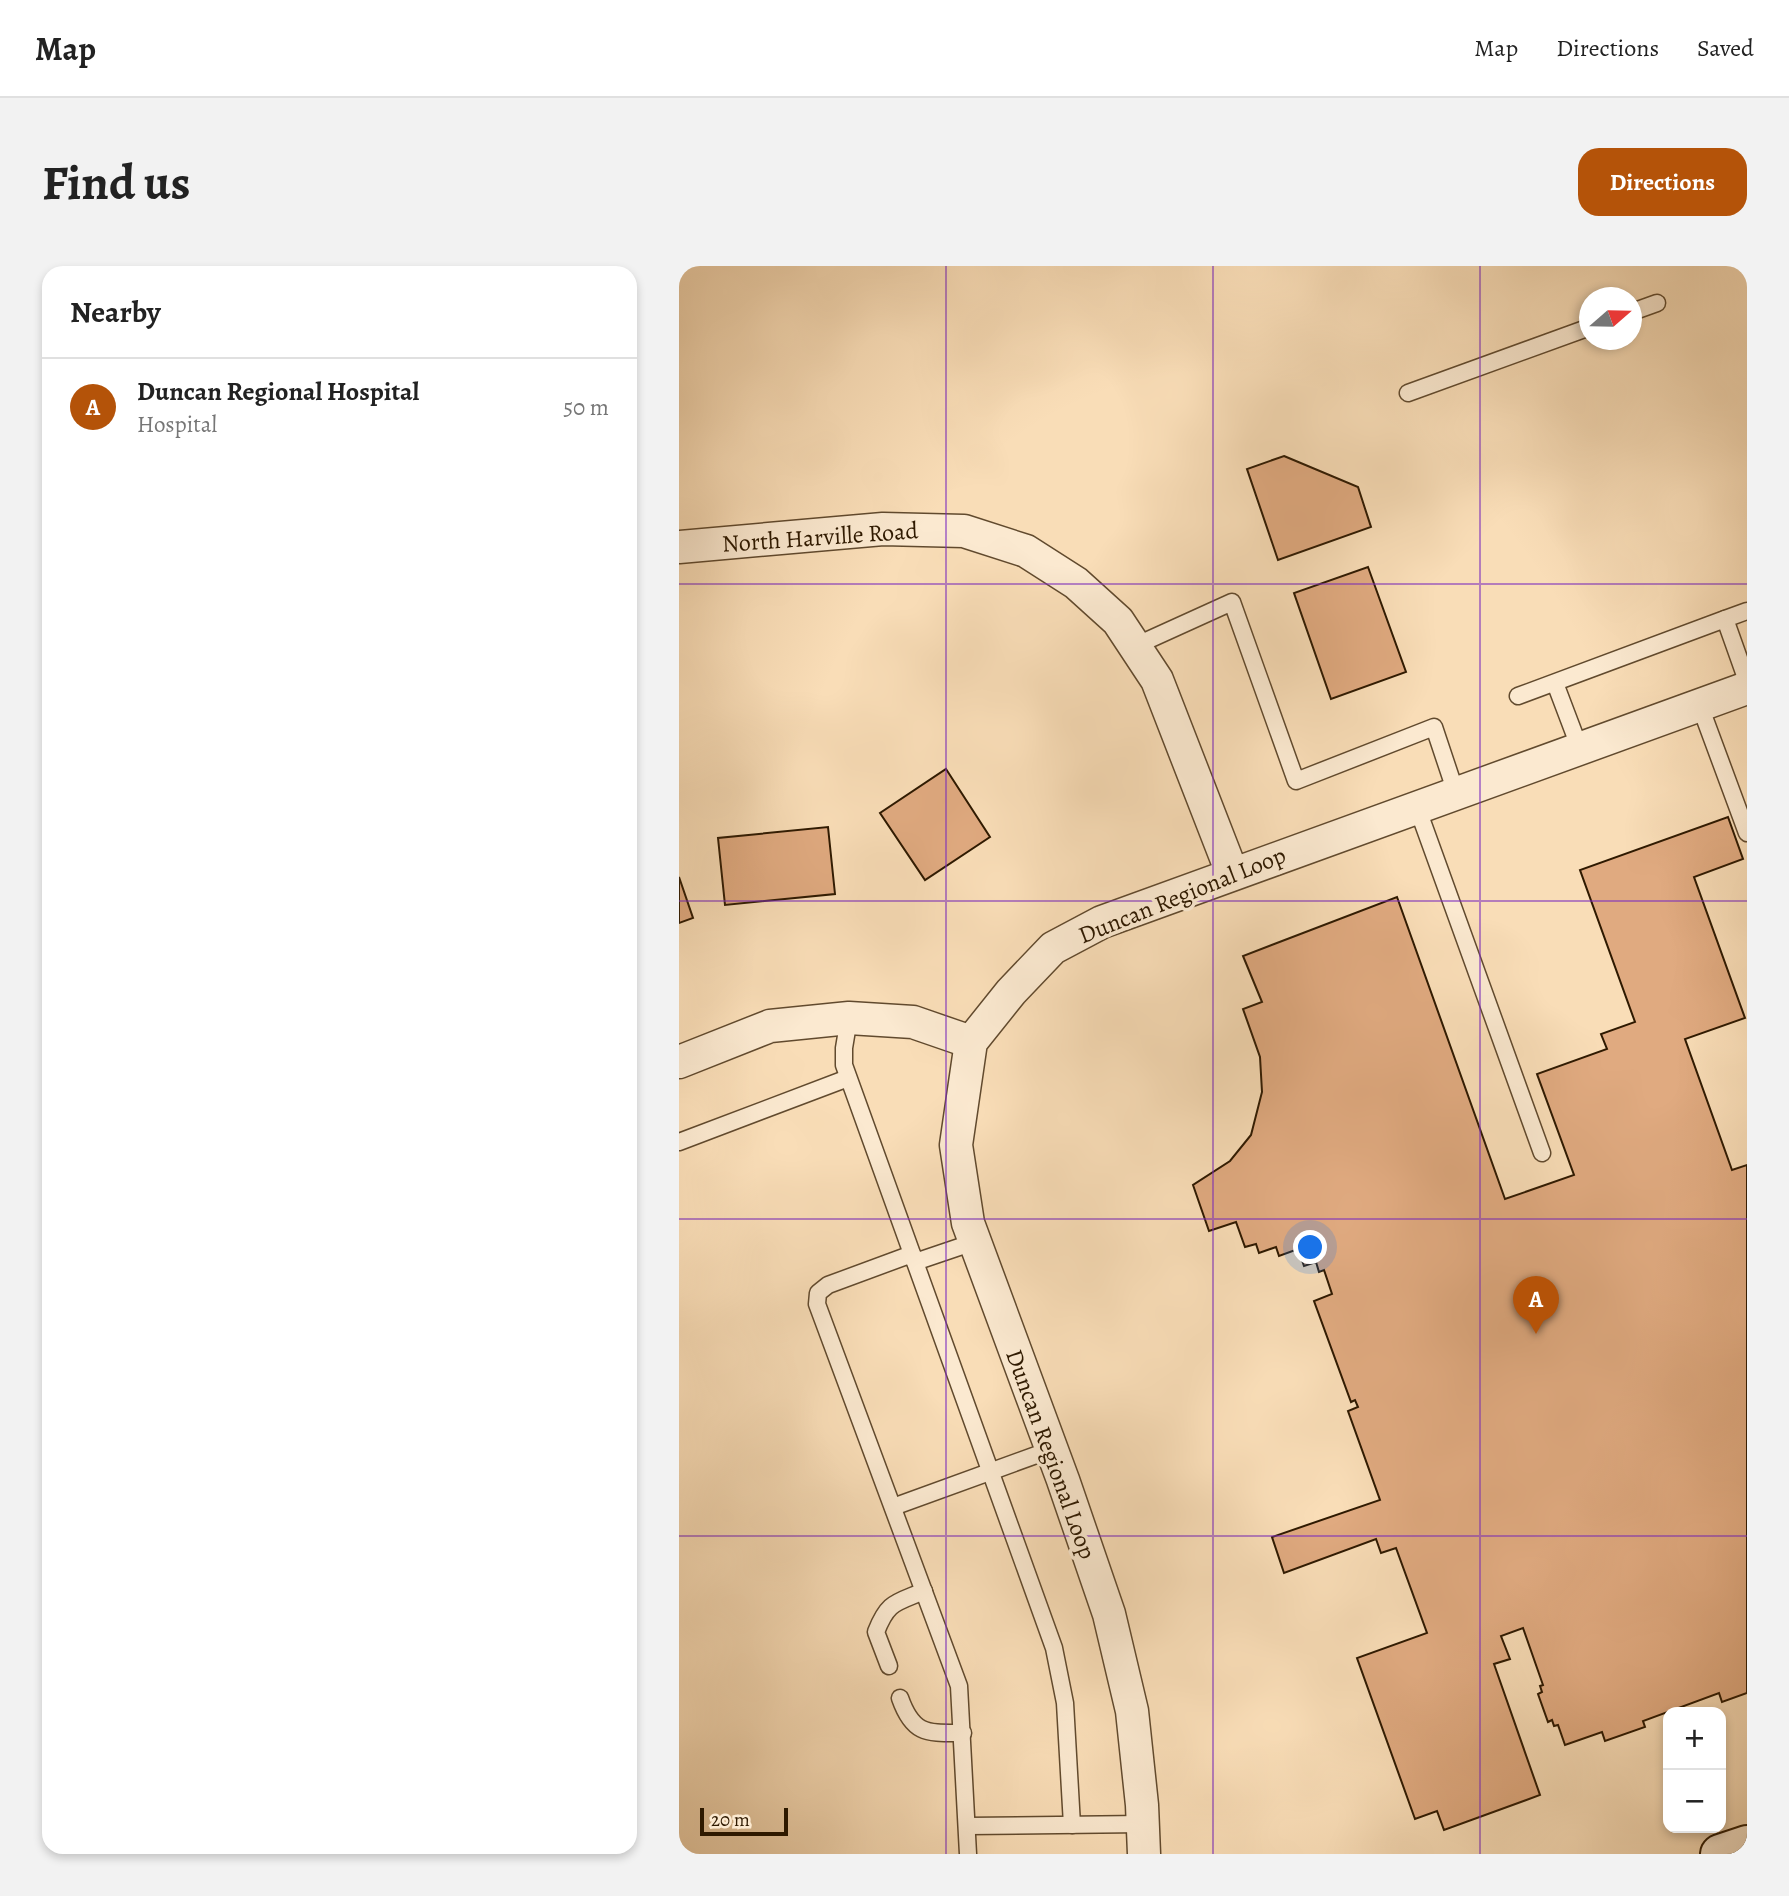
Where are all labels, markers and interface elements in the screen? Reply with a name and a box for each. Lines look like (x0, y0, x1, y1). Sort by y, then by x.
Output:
text: Map (35, 26, 96, 71)
text: Map (1474, 32, 1518, 64)
text: Directions (1556, 32, 1659, 64)
text: Saved (1697, 32, 1754, 64)
button: Directions (1578, 148, 1747, 216)
text: Find us (42, 149, 190, 216)
north arrow (1579, 287, 1642, 350)
text: Nearby (70, 292, 161, 332)
text: Duncan Regional Hospital (137, 374, 419, 409)
text: A (86, 392, 100, 423)
text: 50 m (563, 392, 609, 423)
text: Hospital (137, 409, 217, 440)
street label: North Harville Road (721, 514, 919, 560)
street label: Duncan Regional Loop (1074, 839, 1290, 951)
your location (1293, 1230, 1327, 1264)
pin: A (1513, 1276, 1559, 1334)
street label: Duncan Regional Loop (998, 1345, 1104, 1563)
map controls (1663, 1707, 1726, 1833)
button: + (1663, 1707, 1726, 1770)
button: − (1663, 1770, 1726, 1833)
scale bar (700, 1805, 787, 1837)
text: 20 m (711, 1807, 750, 1833)

